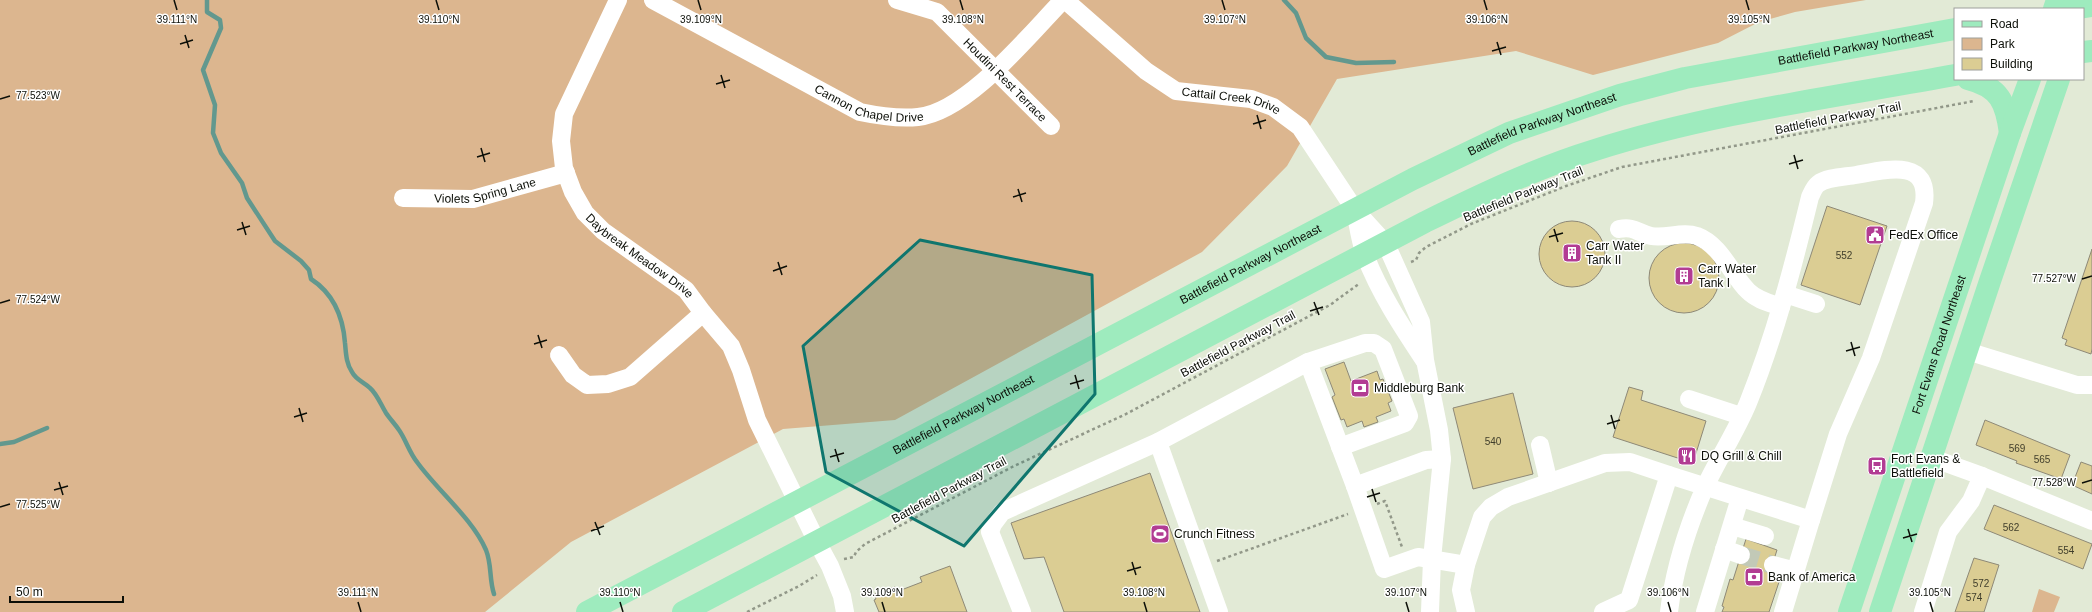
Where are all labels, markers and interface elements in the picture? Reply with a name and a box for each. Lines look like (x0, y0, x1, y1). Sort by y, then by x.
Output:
legend (1954, 8, 2084, 80)
text: 39.111°N (157, 14, 197, 25)
text: 39.110°N (418, 14, 460, 25)
text: 39.109°N (680, 14, 722, 25)
text: 39.108°N (942, 14, 984, 25)
text: 39.107°N (1204, 14, 1246, 25)
text: 39.106°N (1466, 14, 1508, 25)
text: 39.105°N (1728, 14, 1770, 25)
text: Road (1990, 17, 2019, 31)
street label: Battlefield Parkway Northeast (1777, 26, 1935, 68)
street label: Houdini Rest Terrace (961, 36, 1050, 125)
text: Park (1990, 37, 2016, 51)
text: Building (1990, 57, 2033, 71)
street label: Cannon Chapel Drive (812, 82, 925, 125)
street label: Cattail Creek Drive (1181, 85, 1284, 117)
text: 77.523°W (16, 90, 61, 101)
street label: Battlefield Parkway Northeast (1465, 90, 1619, 159)
street label: Battlefield Parkway Trail (1774, 99, 1902, 137)
street label: Battlefield Parkway Trail (1461, 164, 1585, 224)
street label: Violets Spring Lane (434, 175, 538, 206)
street label: Daybreak Meadow Drive (583, 211, 697, 301)
street label: Battlefield Parkway Northeast (1177, 221, 1324, 307)
public building icon: FedEx Office (1864, 224, 1886, 246)
place label: FedEx Office (1889, 228, 1958, 242)
place label: Carr Water Tank II (1586, 239, 1644, 267)
building icon: Carr Water Tank II (1561, 242, 1583, 264)
house number: 552 (1836, 250, 1853, 261)
place label: Carr Water Tank I (1698, 262, 1756, 290)
building icon: Carr Water Tank I (1673, 265, 1695, 287)
street label: Fort Evans Road Northeast (1909, 273, 1969, 416)
text: 77.527°W (2032, 273, 2077, 284)
text: 77.524°W (16, 294, 61, 305)
street label: Battlefield Parkway Trail (1178, 308, 1298, 380)
street label: Battlefield Parkway Northeast (890, 372, 1037, 457)
bank icon: Middleburg Bank (1349, 377, 1371, 399)
place label: Middleburg Bank (1374, 381, 1465, 395)
house number: 540 (1485, 436, 1502, 447)
house number: 569 (2009, 443, 2026, 454)
restaurant icon: DQ Grill & Chill (1676, 445, 1698, 467)
place label: DQ Grill & Chill (1701, 449, 1782, 463)
place label: Fort Evans & Battlefield (1891, 452, 1960, 480)
street label: Battlefield Parkway Trail (889, 454, 1009, 526)
house number: 565 (2034, 454, 2051, 465)
bus stop icon: Fort Evans & Battlefield (1866, 455, 1888, 477)
text: 77.528°W (2032, 477, 2077, 488)
text: 77.525°W (16, 499, 61, 510)
house number: 562 (2003, 522, 2020, 533)
sports icon: Crunch Fitness (1149, 523, 1171, 545)
place label: Crunch Fitness (1174, 527, 1255, 541)
house number: 554 (2058, 545, 2075, 556)
bank icon: Bank of America (1743, 566, 1765, 588)
place label: Bank of America (1768, 570, 1856, 584)
scale bar (10, 578, 123, 604)
house number: 572 (1973, 578, 1990, 589)
text: 50 m (16, 585, 43, 599)
text: 39.111°N (338, 587, 378, 598)
text: 39.110°N (599, 587, 641, 598)
text: 39.109°N (861, 587, 903, 598)
text: 39.108°N (1123, 587, 1165, 598)
text: 39.107°N (1385, 587, 1427, 598)
text: 39.106°N (1647, 587, 1689, 598)
text: 39.105°N (1909, 587, 1951, 598)
house number: 574 (1966, 592, 1983, 603)

